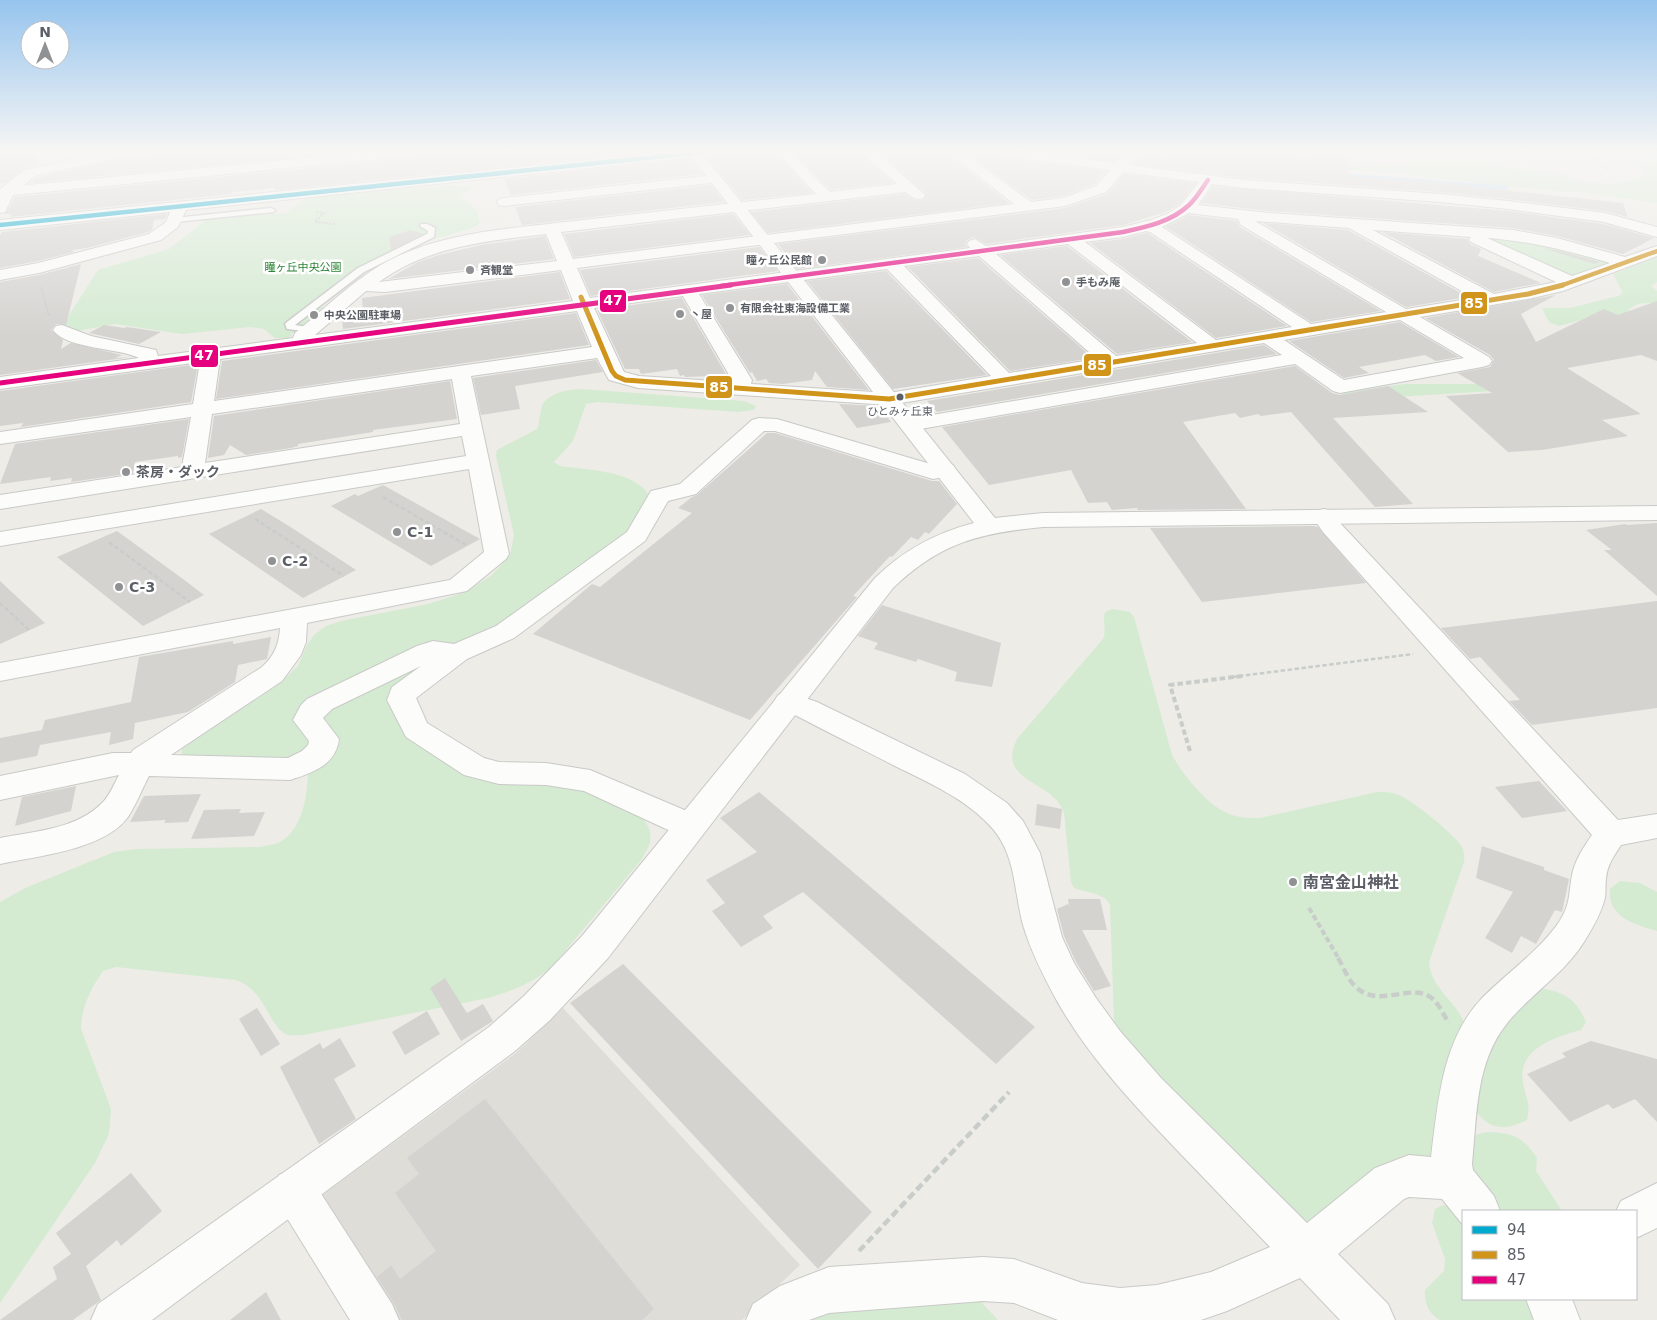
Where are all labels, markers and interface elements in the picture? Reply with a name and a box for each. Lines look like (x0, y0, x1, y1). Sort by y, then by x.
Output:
north arrow (20, 20, 70, 70)
text: N (39, 24, 51, 40)
place label: 瞳ヶ丘公民館 (746, 254, 812, 267)
marker: 瞳ヶ丘公民館 (816, 254, 828, 266)
park label: 瞳ヶ丘中央公園 (265, 261, 342, 274)
marker: 斉観堂 (464, 264, 476, 276)
place label: 斉観堂 (480, 264, 513, 277)
marker: 手もみ庵 (1060, 276, 1072, 288)
place label: 手もみ庵 (1076, 276, 1121, 289)
line badge: 47 (599, 289, 627, 313)
line badge: 85 (1460, 291, 1488, 315)
text: 47 (603, 292, 623, 308)
text: 85 (1464, 295, 1484, 311)
marker: 有限会社東海設備工業 (724, 302, 736, 314)
place label: 有限会社東海設備工業 (740, 302, 850, 315)
marker: 丶屋 (674, 308, 686, 320)
place label: 丶屋 (690, 308, 712, 321)
marker: 中央公園駐車場 (308, 309, 320, 321)
place label: 中央公園駐車場 (324, 309, 401, 322)
line badge: 47 (190, 344, 219, 368)
text: 47 (194, 347, 214, 363)
line badge: 85 (1083, 353, 1112, 377)
text: 85 (1087, 357, 1107, 373)
line badge: 85 (705, 375, 733, 399)
text: 85 (709, 379, 729, 395)
marker: ひとみヶ丘東 (895, 392, 905, 402)
place label: ひとみヶ丘東 (867, 405, 933, 418)
place label: 茶房・ダック (136, 464, 220, 480)
marker: 茶房・ダック (120, 466, 132, 478)
place label: C-1 (407, 524, 433, 540)
marker: C-1 (391, 526, 403, 538)
place label: C-2 (282, 553, 308, 569)
marker: C-2 (266, 555, 278, 567)
place label: C-3 (129, 579, 155, 595)
marker: C-3 (113, 581, 125, 593)
place label: 南宮金山神社 (1303, 873, 1399, 892)
marker: 南宮金山神社 (1287, 876, 1299, 888)
legend (1462, 1210, 1637, 1300)
text: 94 (1507, 1221, 1526, 1239)
text: 85 (1507, 1246, 1526, 1264)
text: 47 (1507, 1271, 1526, 1289)

